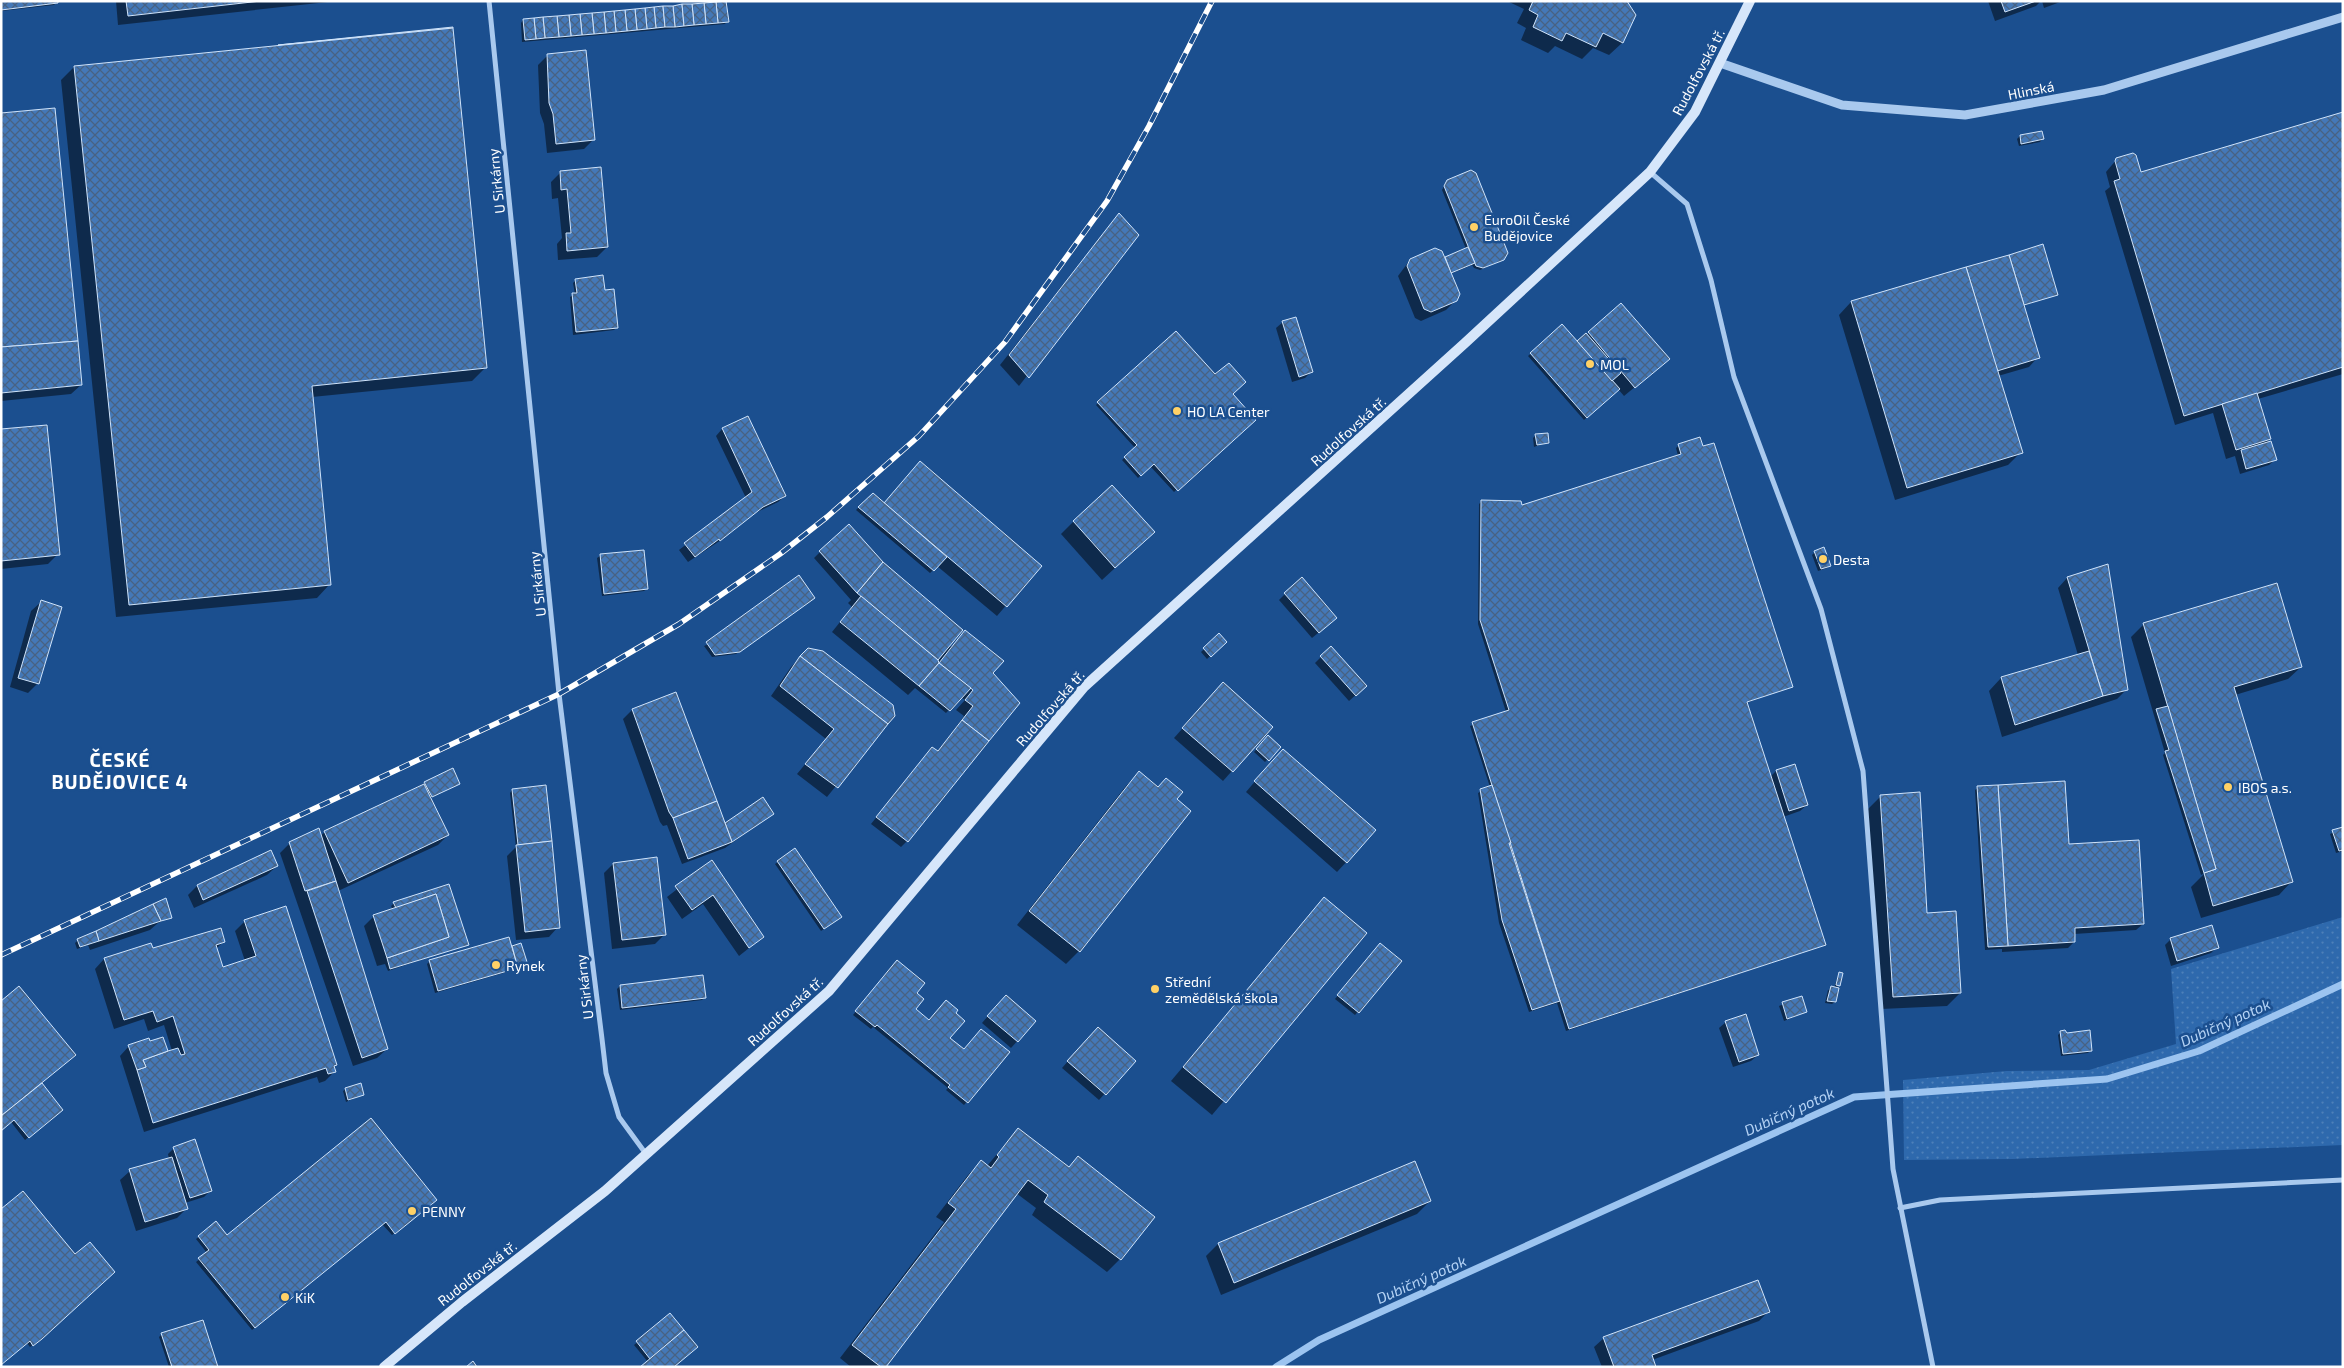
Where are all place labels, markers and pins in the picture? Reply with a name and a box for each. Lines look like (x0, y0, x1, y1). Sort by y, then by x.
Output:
place label: EuroOil České Budějovice (1484, 211, 1570, 244)
marker: EuroOil České Budějovice (1468, 221, 1480, 233)
place label: MOL (1600, 356, 1629, 373)
marker: MOL (1584, 358, 1596, 370)
place label: HO LA Center (1187, 403, 1270, 420)
marker: HO LA Center (1171, 405, 1183, 417)
place label: Desta (1833, 551, 1870, 568)
marker: Desta (1817, 553, 1829, 565)
place label: IBOS a.s. (2238, 779, 2292, 796)
marker: IBOS a.s. (2222, 781, 2234, 793)
place label: Rynek (506, 957, 545, 974)
marker: Rynek (490, 959, 502, 971)
place label: Střední zemědělská škola (1165, 973, 1278, 1006)
marker: Střední zemědělská škola (1149, 983, 1161, 995)
place label: PENNY (422, 1203, 466, 1220)
marker: PENNY (406, 1205, 418, 1217)
place label: KiK (295, 1289, 316, 1306)
marker: KiK (279, 1291, 291, 1303)

